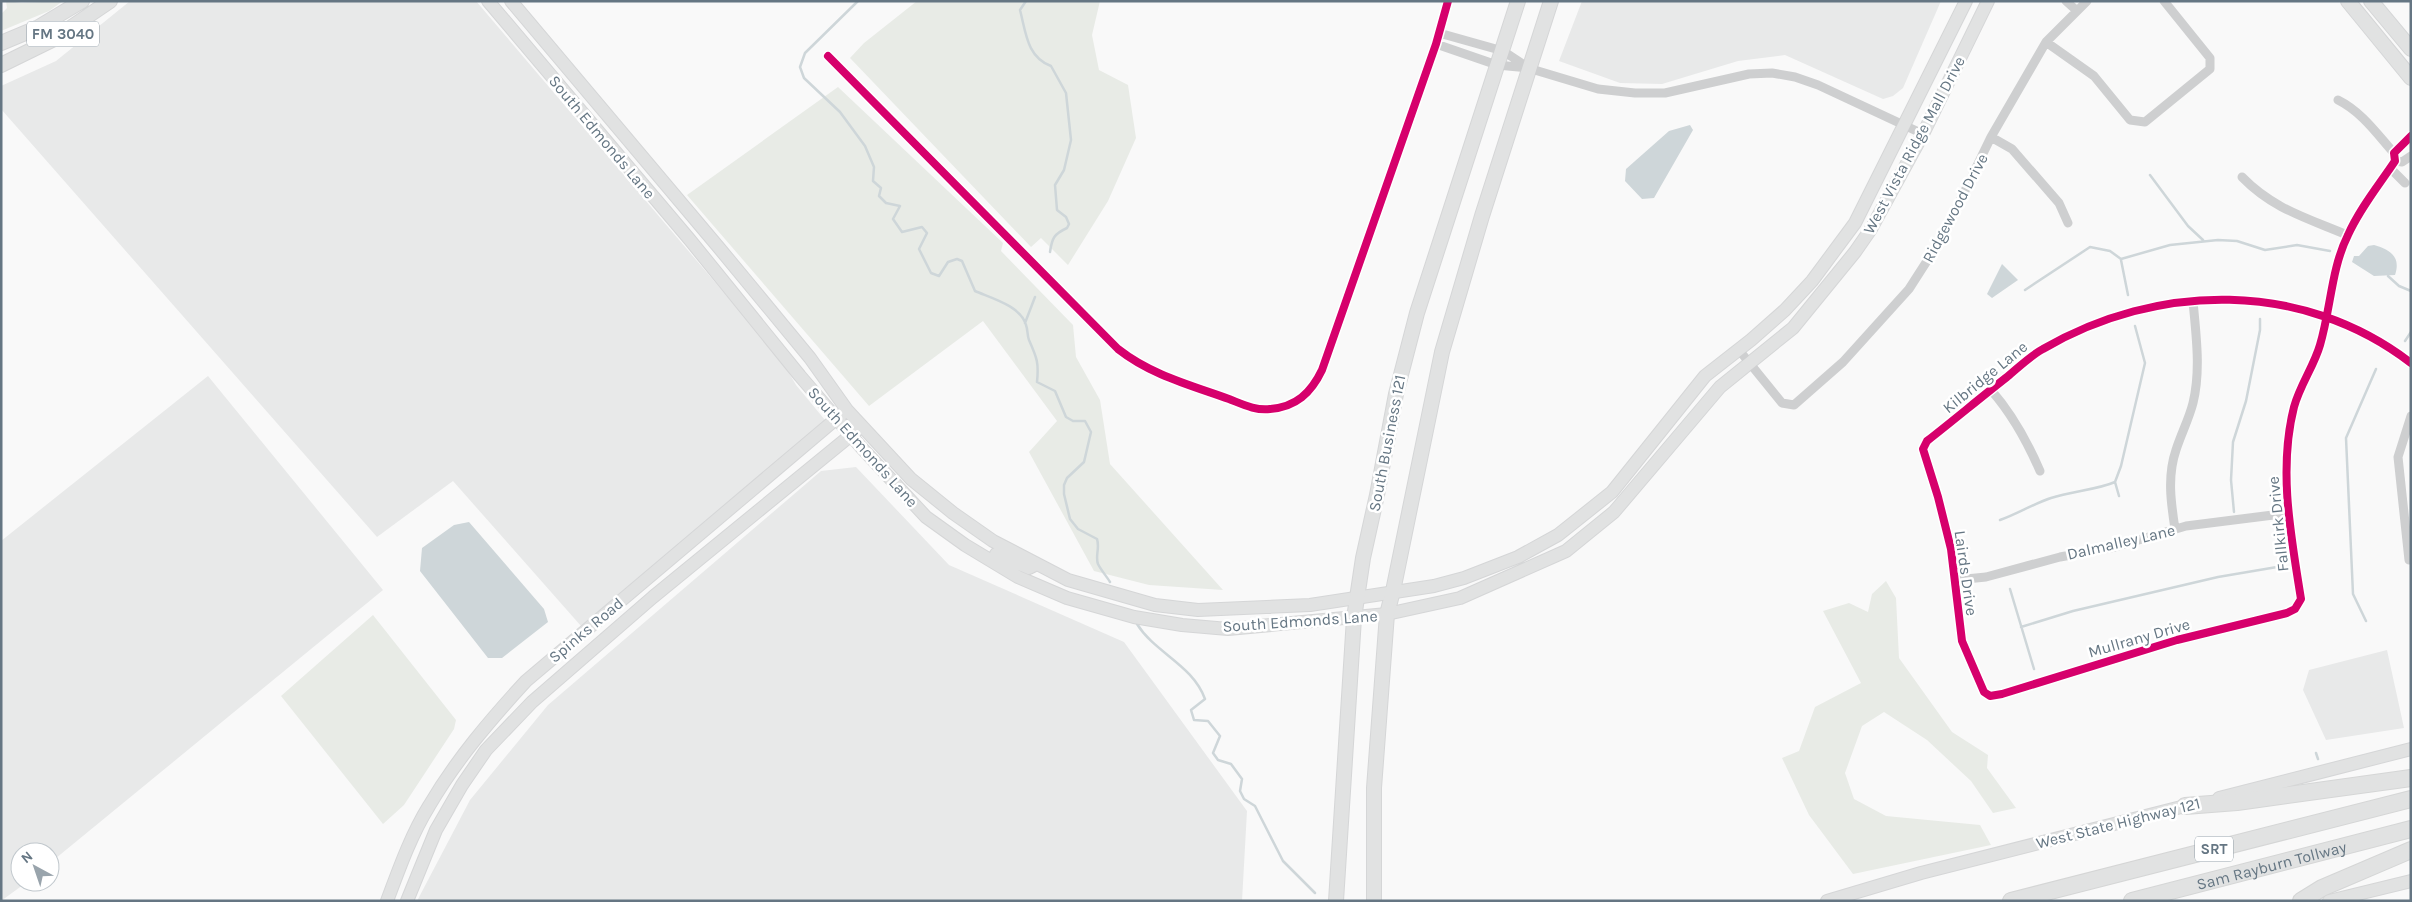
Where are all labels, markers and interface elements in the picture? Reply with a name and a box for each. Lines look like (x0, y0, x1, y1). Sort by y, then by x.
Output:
road number: FM 3040 (27, 22, 99, 46)
street label: West Vista Ridge Mall Drive (1859, 53, 1969, 237)
street label: South Edmonds Lane (545, 71, 659, 203)
street label: Ridgewood Drive (1918, 150, 1992, 266)
street label: Kilbridge Lane (1939, 337, 2031, 417)
street label: South Business 121 (1364, 373, 1410, 513)
street label: South Edmonds Lane (804, 383, 922, 511)
street label: Fallkirk Drive (2264, 476, 2292, 572)
street label: Dalmalley Lane (2065, 520, 2177, 564)
street label: Lairds Drive (1951, 529, 1981, 617)
street label: Spinks Road (545, 593, 627, 667)
street label: South Edmonds Lane (1222, 606, 1378, 636)
street label: Mullrany Drive (2086, 614, 2192, 662)
street label: West State Highway 121 (2034, 793, 2202, 853)
street label: Sam Rayburn Tollway (2194, 836, 2349, 893)
road number: SRT (2195, 836, 2233, 862)
north arrow (10, 842, 60, 892)
text: N (18, 848, 36, 867)

